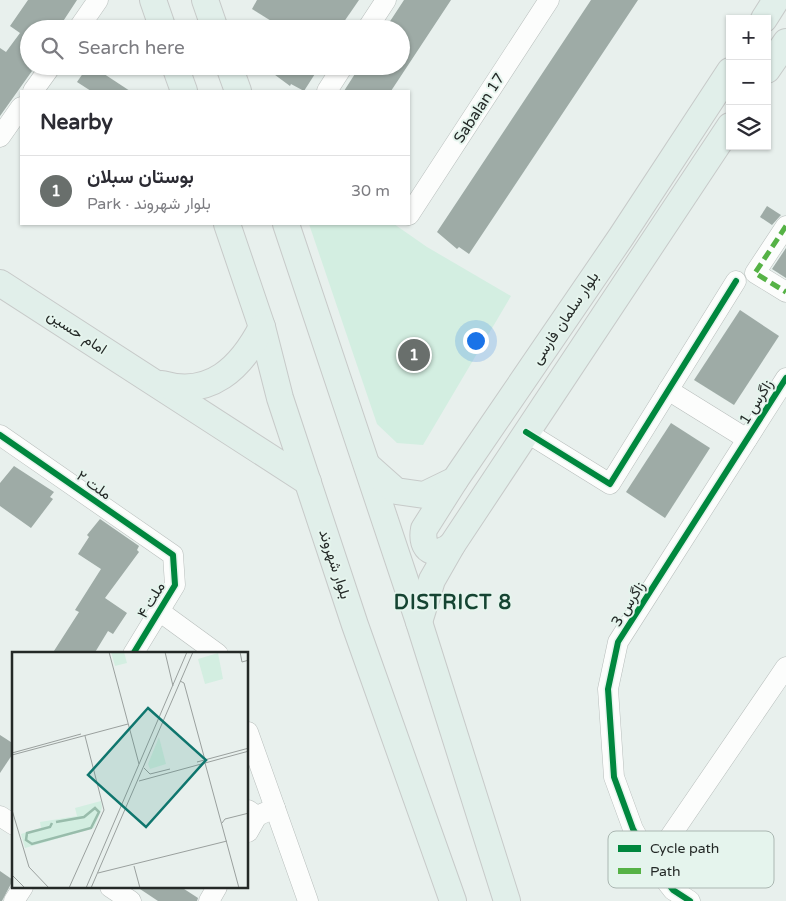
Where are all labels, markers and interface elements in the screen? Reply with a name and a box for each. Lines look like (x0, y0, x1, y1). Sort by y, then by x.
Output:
map controls (726, 15, 771, 150)
button: + (726, 15, 771, 60)
search box (20, 20, 410, 75)
icon: search (38, 34, 66, 62)
text: Search here (78, 37, 185, 59)
button: − (726, 60, 771, 105)
street label: Sabalan 17 (450, 70, 508, 146)
button: layers (726, 105, 771, 150)
text: Nearby (40, 110, 113, 135)
text: بوستان سبلان (87, 166, 194, 188)
text: 1 (51, 181, 61, 201)
text: 30 m (351, 181, 390, 201)
text: Park · بلوار شهروند (87, 194, 211, 214)
street label: بلوار سلمان فارسی (527, 268, 603, 368)
street label: امام حسین (43, 306, 110, 359)
your location (463, 328, 489, 354)
pin: 1 (398, 336, 430, 374)
street label: زاگرس 1 (735, 376, 778, 428)
street label: ملت ۲ (73, 467, 115, 503)
street label: بلوار شهروند (315, 527, 355, 601)
street label: زاگرس 3 (607, 578, 650, 630)
street label: ملت ۴ (133, 579, 169, 621)
district label: DISTRICT 8 (394, 591, 512, 615)
inset map (12, 652, 249, 888)
legend (608, 831, 774, 888)
text: Cycle path (650, 840, 719, 857)
text: Path (650, 863, 681, 880)

